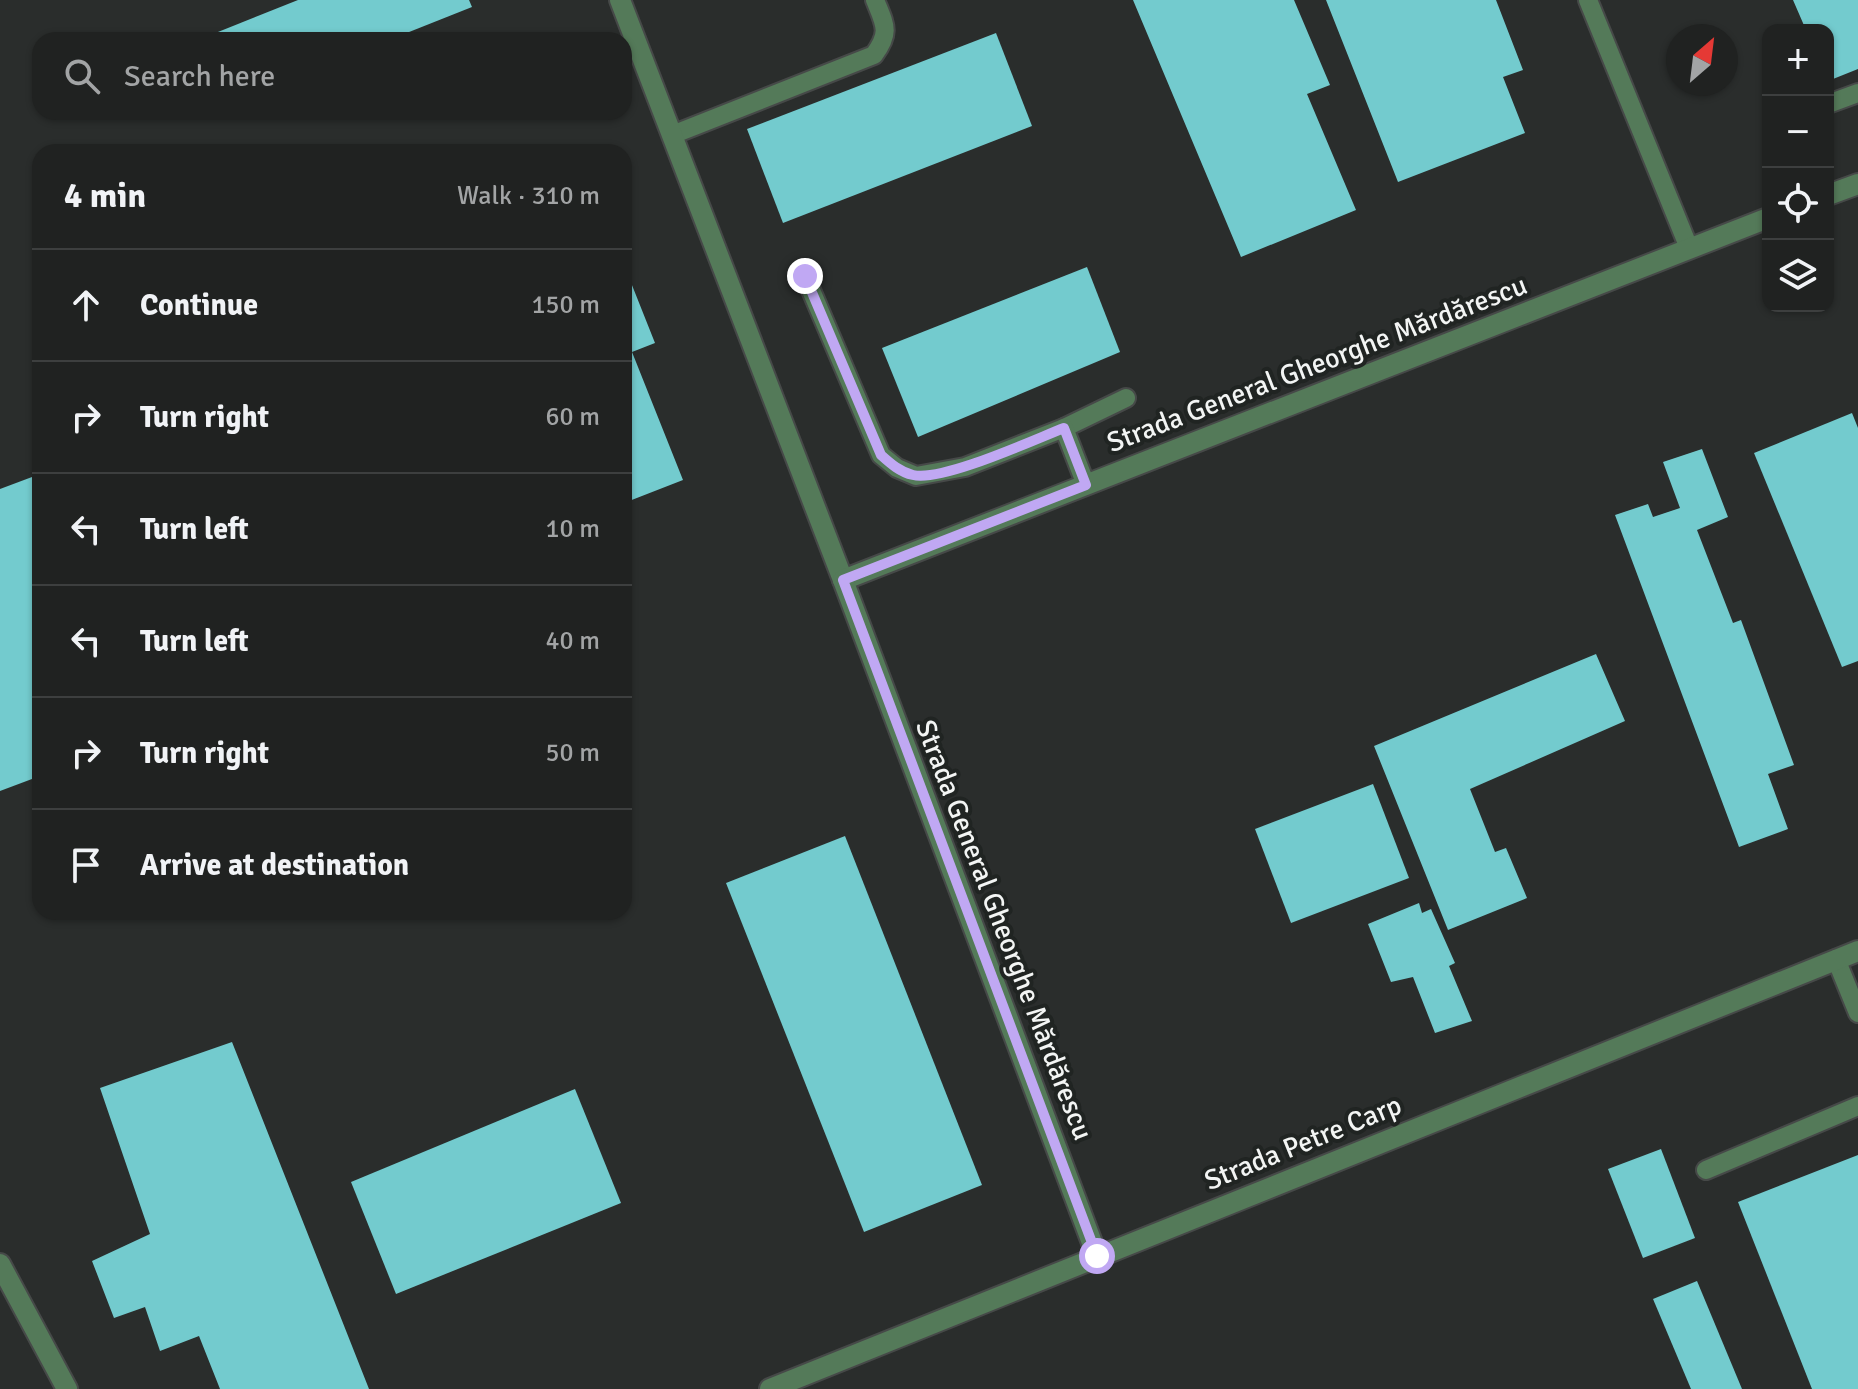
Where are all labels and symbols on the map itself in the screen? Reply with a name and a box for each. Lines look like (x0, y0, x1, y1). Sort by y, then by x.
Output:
north arrow (1666, 24, 1738, 96)
route end (787, 258, 823, 294)
street label: Strada General Gheorghe Mărdărescu (1102, 268, 1532, 460)
street label: Strada General Gheorghe Mărdărescu (908, 715, 1100, 1145)
street label: Strada Petre Carp (1199, 1088, 1407, 1198)
route start (1079, 1238, 1115, 1274)

